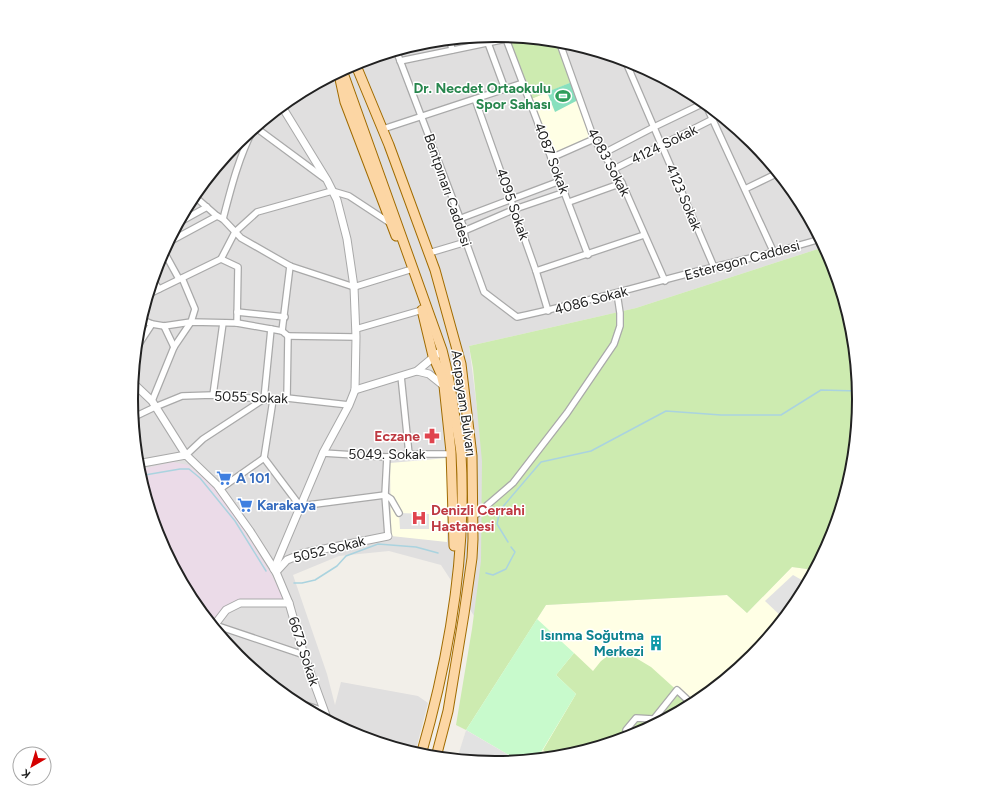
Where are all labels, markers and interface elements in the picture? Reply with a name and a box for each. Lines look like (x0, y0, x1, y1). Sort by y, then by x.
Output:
place label: Dr. Necdet Ortaokulu Spor Sahası (414, 80, 551, 113)
sports icon: Dr. Necdet Ortaokulu Spor Sahası (554, 87, 572, 105)
street label: 4087 Sokak (530, 120, 573, 196)
street label: 4124 Sokak (628, 121, 700, 168)
street label: 4083 Sokak (584, 125, 634, 199)
street label: Bentpınarı Caddesi (420, 131, 475, 249)
street label: 4123 Sokak (662, 161, 705, 233)
street label: 4095 Sokak (492, 166, 533, 242)
street label: Esteregon Caddesi (683, 237, 802, 284)
street label: 4086 Sokak (553, 283, 630, 318)
street label: Acıpayam Bulvarı (448, 349, 479, 457)
street label: 5055 Sokak (214, 388, 288, 407)
pharmacy icon: Eczane (423, 427, 441, 445)
place label: Eczane (374, 428, 420, 445)
street label: 5049. Sokak (348, 446, 426, 463)
supermarket icon: A 101 (215, 469, 233, 487)
place label: A 101 (236, 470, 270, 487)
supermarket icon: Karakaya (236, 496, 254, 514)
place label: Karakaya (257, 497, 316, 514)
place label: Denizli Cerrahi Hastanesi (431, 502, 525, 535)
hospital icon: Denizli Cerrahi Hastanesi (410, 509, 428, 527)
street label: 5052 Sokak (291, 532, 367, 567)
street label: 6673 Sokak (284, 614, 323, 688)
place label: Isınma Soğutma Merkezi (541, 627, 644, 660)
building icon: Isınma Soğutma Merkezi (647, 634, 665, 652)
north arrow (12, 746, 52, 786)
text: K (19, 766, 33, 781)

